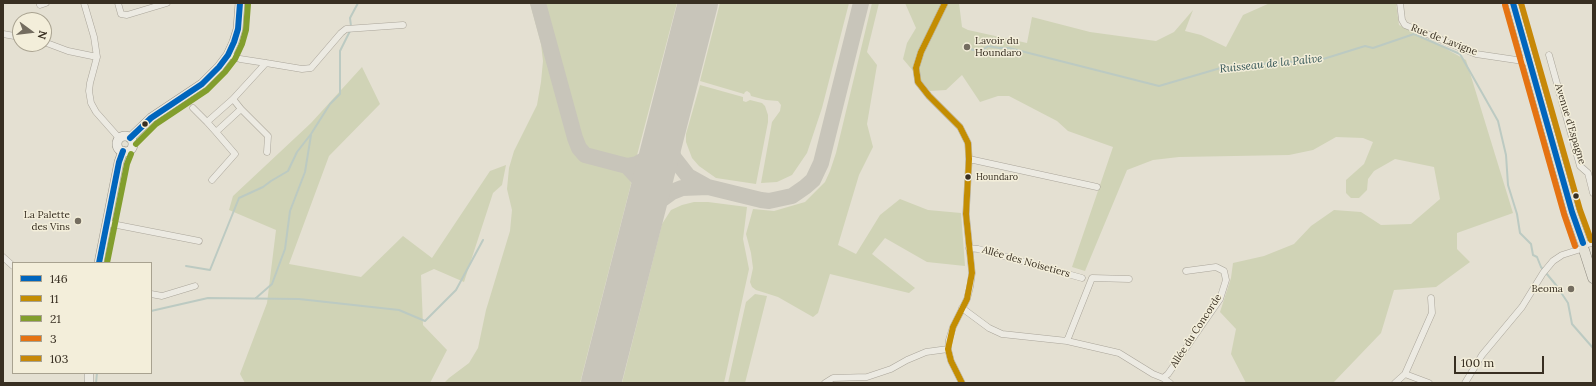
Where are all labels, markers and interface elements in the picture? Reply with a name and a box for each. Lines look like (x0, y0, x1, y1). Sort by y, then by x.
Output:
north arrow (12, 12, 52, 52)
street label: Rue de Lavigne (1409, 22, 1479, 58)
text: N (35, 29, 50, 41)
place label: Lavoir du Houndaro (975, 35, 1022, 58)
marker: Lavoir du Houndaro (962, 42, 972, 52)
water label: Ruisseau de la Palive (1219, 52, 1323, 76)
street label: Avenue d'Espagne (1552, 82, 1588, 166)
unlabelled marker (140, 119, 150, 129)
marker: Houndaro (963, 172, 973, 182)
place label: Houndaro (976, 172, 1018, 182)
unlabelled marker (1571, 191, 1581, 201)
place label: La Palette des Vins (24, 209, 70, 232)
marker: La Palette des Vins (73, 216, 83, 226)
street label: Allée des Noisetiers (981, 244, 1071, 280)
legend (12, 262, 152, 374)
text: 146 (50, 271, 68, 286)
place label: Beoma (1531, 283, 1563, 295)
marker: Beoma (1566, 284, 1576, 294)
text: 11 (50, 291, 59, 306)
street label: Allée du Concorde (1168, 292, 1224, 370)
text: 21 (50, 311, 61, 326)
text: 3 (50, 331, 57, 346)
scale bar (1456, 348, 1546, 374)
text: 103 (50, 351, 69, 366)
text: 100 m (1461, 355, 1494, 370)

